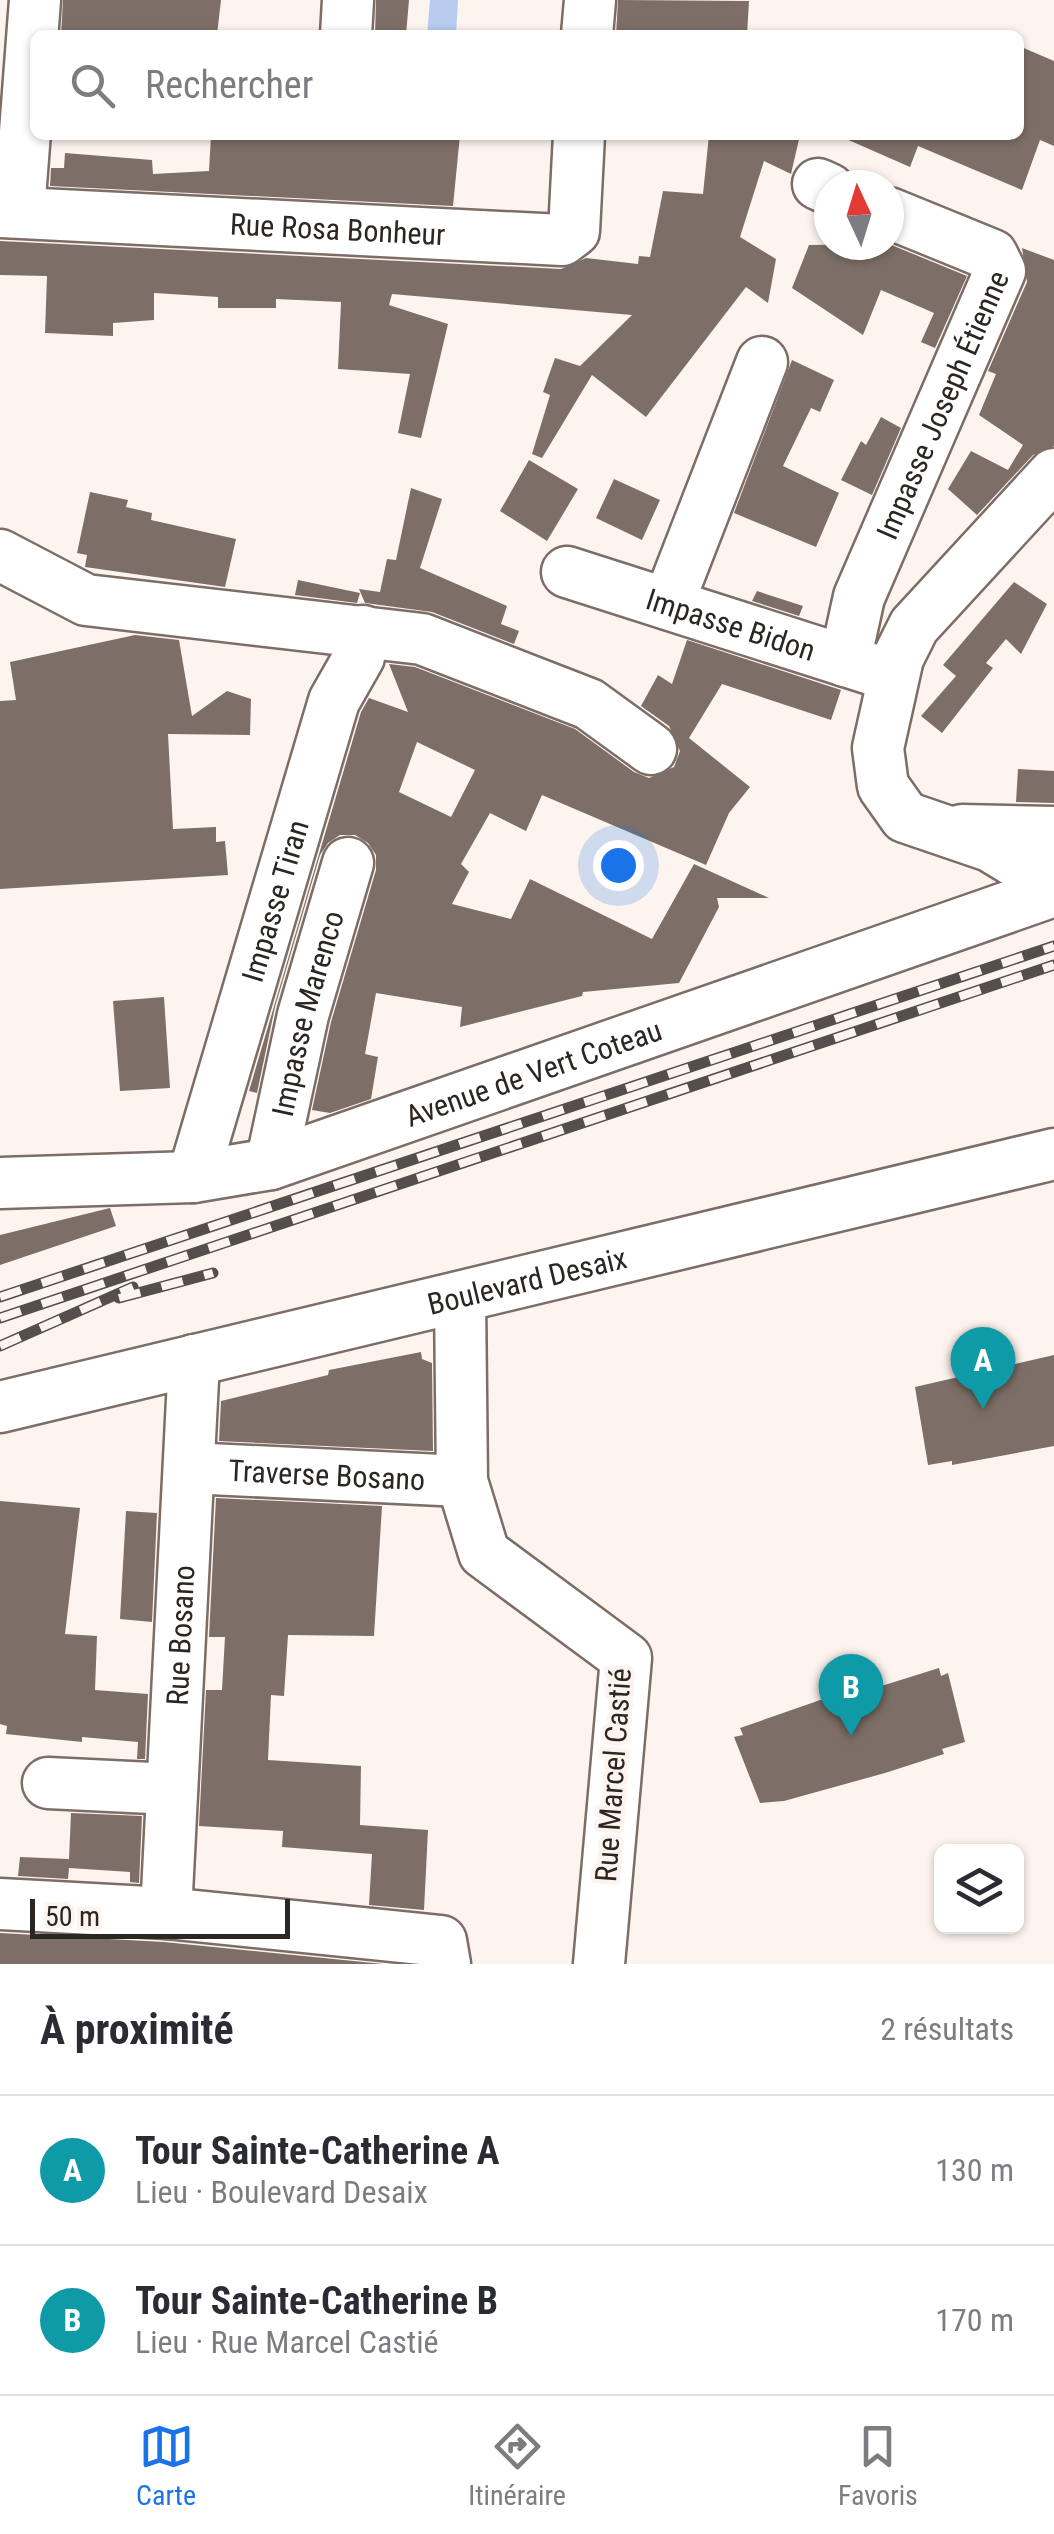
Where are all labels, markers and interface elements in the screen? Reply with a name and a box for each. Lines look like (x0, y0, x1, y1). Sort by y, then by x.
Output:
search box (30, 30, 1024, 140)
icon: search (65, 58, 120, 113)
text: Rechercher (145, 63, 313, 107)
north arrow (814, 170, 904, 260)
street label: Rue Rosa Bonheur (229, 206, 446, 252)
street label: Impasse Joseph Étienne (869, 265, 1016, 544)
street label: Impasse Bidon (642, 581, 820, 668)
street label: Impasse Tiran (234, 816, 315, 986)
your location (593, 840, 644, 891)
street label: Impasse Marenco (264, 906, 350, 1119)
street label: Avenue de Vert Coteau (401, 1012, 666, 1133)
street label: Boulevard Desaix (424, 1240, 630, 1321)
pin: A (950, 1326, 1016, 1409)
street label: Traverse Bosano (228, 1452, 426, 1497)
street label: Rue Bosano (159, 1564, 201, 1706)
pin: B (818, 1654, 884, 1736)
street label: Rue Marcel Castié (588, 1667, 638, 1883)
map controls (934, 1844, 1024, 1934)
button: layers (934, 1844, 1024, 1934)
scale bar (30, 1894, 290, 1938)
text: 50 m (45, 1900, 100, 1933)
text: À proximité (40, 2005, 233, 2054)
text: 2 résultats (880, 2010, 1014, 2048)
text: Tour Sainte-Catherine A (135, 2129, 500, 2173)
text: A (63, 2151, 82, 2189)
text: 130 m (935, 2151, 1014, 2189)
text: Lieu · Boulevard Desaix (135, 2173, 428, 2211)
text: Tour Sainte-Catherine B (135, 2279, 498, 2323)
text: B (64, 2301, 81, 2339)
text: 170 m (935, 2301, 1014, 2339)
text: Lieu · Rue Marcel Castié (135, 2323, 439, 2361)
tab: Carte (136, 2419, 196, 2512)
tab: Itinéraire (468, 2419, 566, 2512)
tab: Favoris (838, 2419, 918, 2512)

